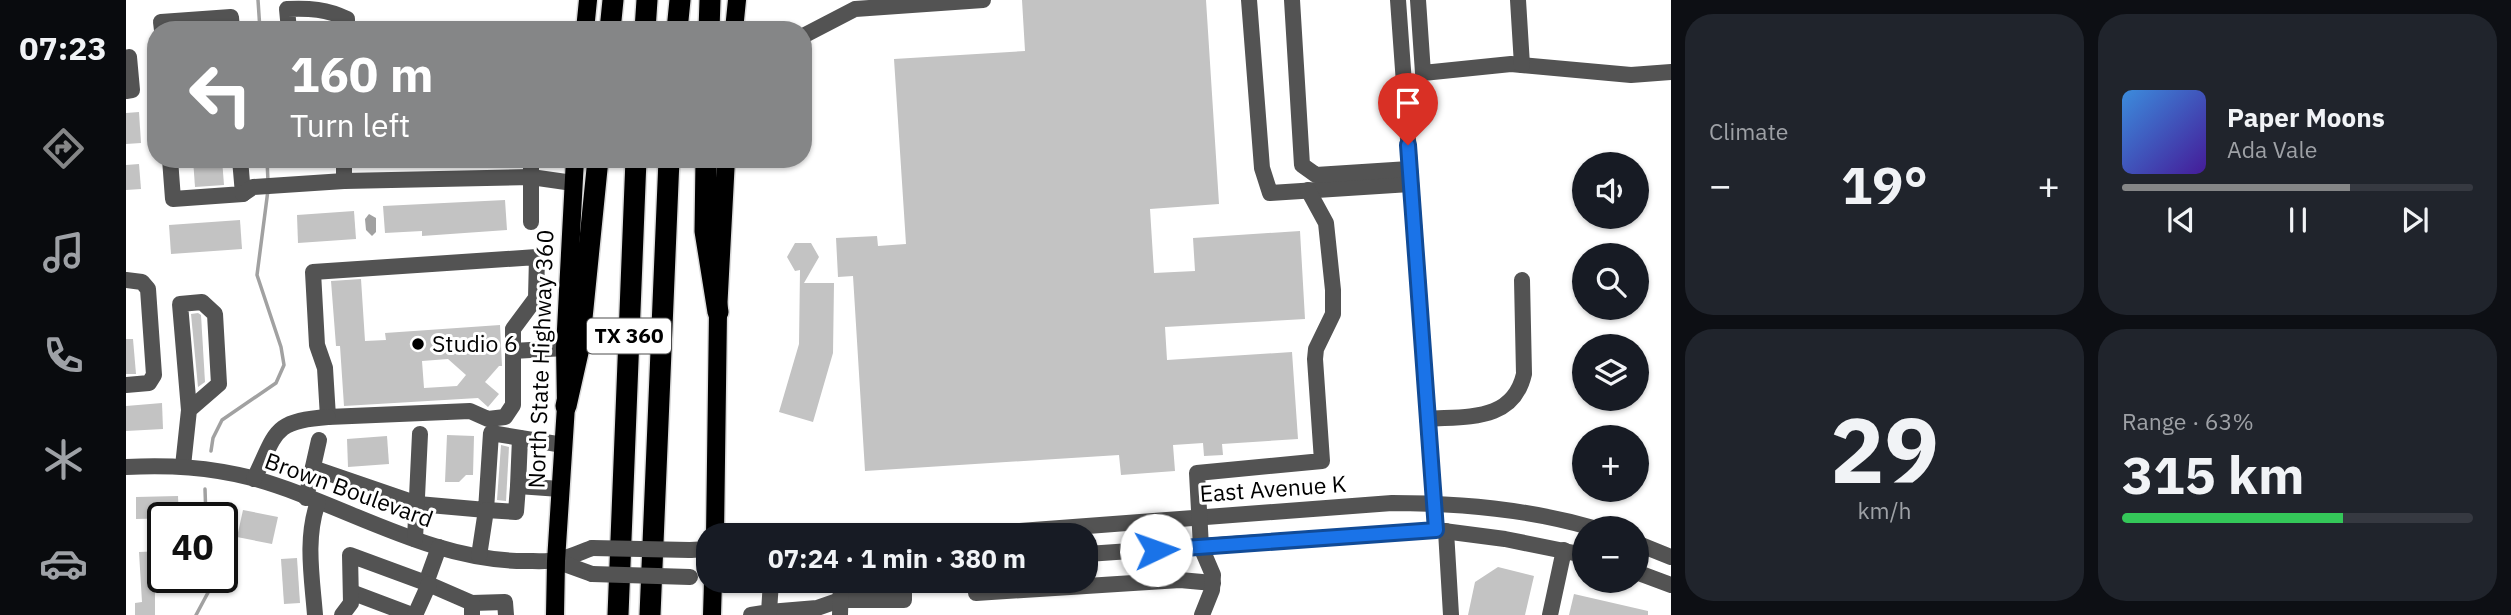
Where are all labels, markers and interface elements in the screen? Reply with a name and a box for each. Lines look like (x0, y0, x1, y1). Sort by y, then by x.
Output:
text: 07:23 (19, 27, 107, 69)
text: 160 m (290, 42, 434, 105)
icon: left (175, 49, 266, 140)
pin (1378, 73, 1438, 145)
icon: arrive (1389, 84, 1427, 122)
text: Paper Moons (2227, 100, 2385, 134)
text: Turn left (290, 104, 410, 146)
text: Climate (1709, 116, 1788, 146)
icon: directions (39, 124, 88, 173)
text: Ada Vale (2227, 134, 2317, 164)
text: 19° (1841, 151, 1928, 218)
map controls (1572, 152, 1649, 593)
button: sound (1572, 152, 1649, 229)
text: − (1709, 160, 1732, 209)
text: + (2037, 160, 2060, 209)
icon: previous (2162, 201, 2200, 239)
icon: pause (2279, 201, 2317, 239)
icon: next (2396, 201, 2434, 239)
icon: music (39, 228, 88, 277)
street label: North State Highway 360 (520, 229, 560, 489)
button: search (1572, 243, 1649, 320)
road number: TX 360 (587, 318, 671, 354)
place label: Studio 6 (432, 328, 518, 358)
icon: phone (39, 331, 88, 380)
button: layers (1572, 334, 1649, 411)
marker: Studio 6 (410, 336, 426, 352)
text: 29 (1830, 390, 1939, 508)
text: Range · 63% (2122, 406, 2254, 436)
button: + (1572, 425, 1649, 502)
icon: climate (39, 435, 88, 484)
text: 315 km (2122, 441, 2304, 508)
street label: Brown Boulevard (261, 445, 438, 533)
street label: East Avenue K (1199, 468, 1348, 508)
text: km/h (1857, 495, 1912, 525)
speed limit sign: 40 (147, 502, 238, 593)
position arrow (1119, 513, 1193, 587)
button: − (1572, 516, 1649, 593)
icon: car (39, 539, 88, 588)
text: 07:24 · 1 min · 380 m (768, 541, 1026, 575)

